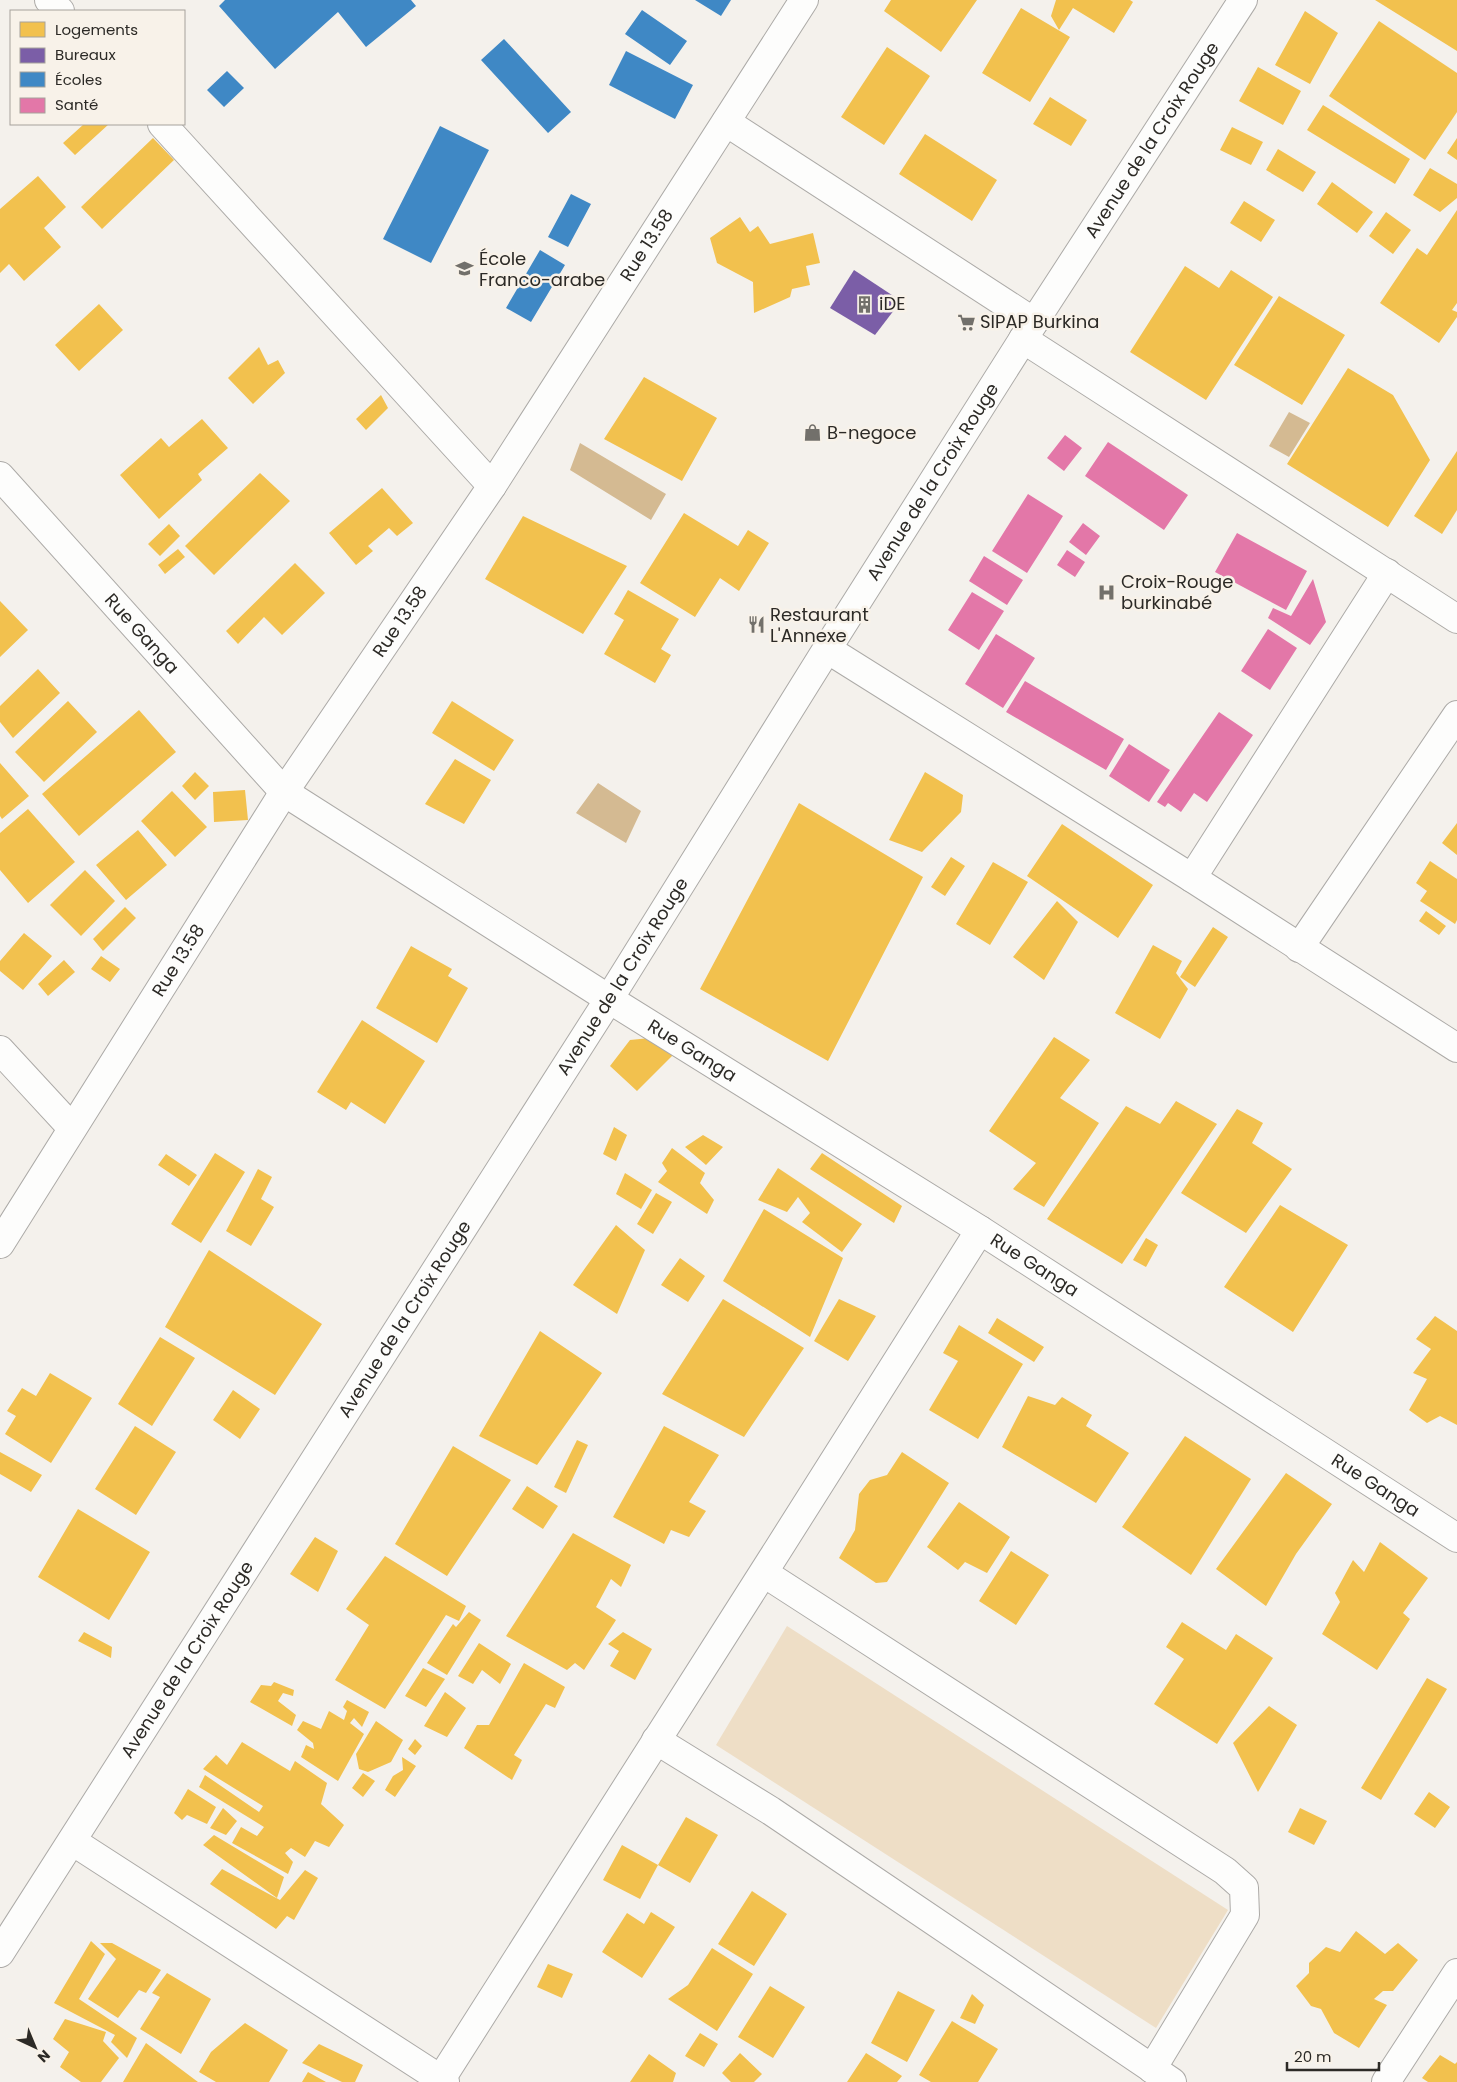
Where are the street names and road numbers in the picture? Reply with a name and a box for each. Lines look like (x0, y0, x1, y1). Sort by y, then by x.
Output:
street label: Avenue de la Croix Rouge (1079, 37, 1225, 243)
street label: Rue 13.58 (614, 204, 679, 286)
street label: Avenue de la Croix Rouge (860, 378, 1004, 585)
street label: Rue 13.58 (366, 581, 433, 662)
street label: Rue Ganga (99, 588, 185, 679)
street label: Avenue de la Croix Rouge (550, 873, 694, 1080)
street label: Rue 13.58 (146, 919, 210, 1001)
street label: Rue Ganga (643, 1013, 742, 1087)
street label: Avenue de la Croix Rouge (332, 1215, 476, 1422)
street label: Rue Ganga (986, 1227, 1084, 1302)
street label: Rue Ganga (1327, 1447, 1425, 1523)
street label: Avenue de la Croix Rouge (115, 1556, 259, 1763)

